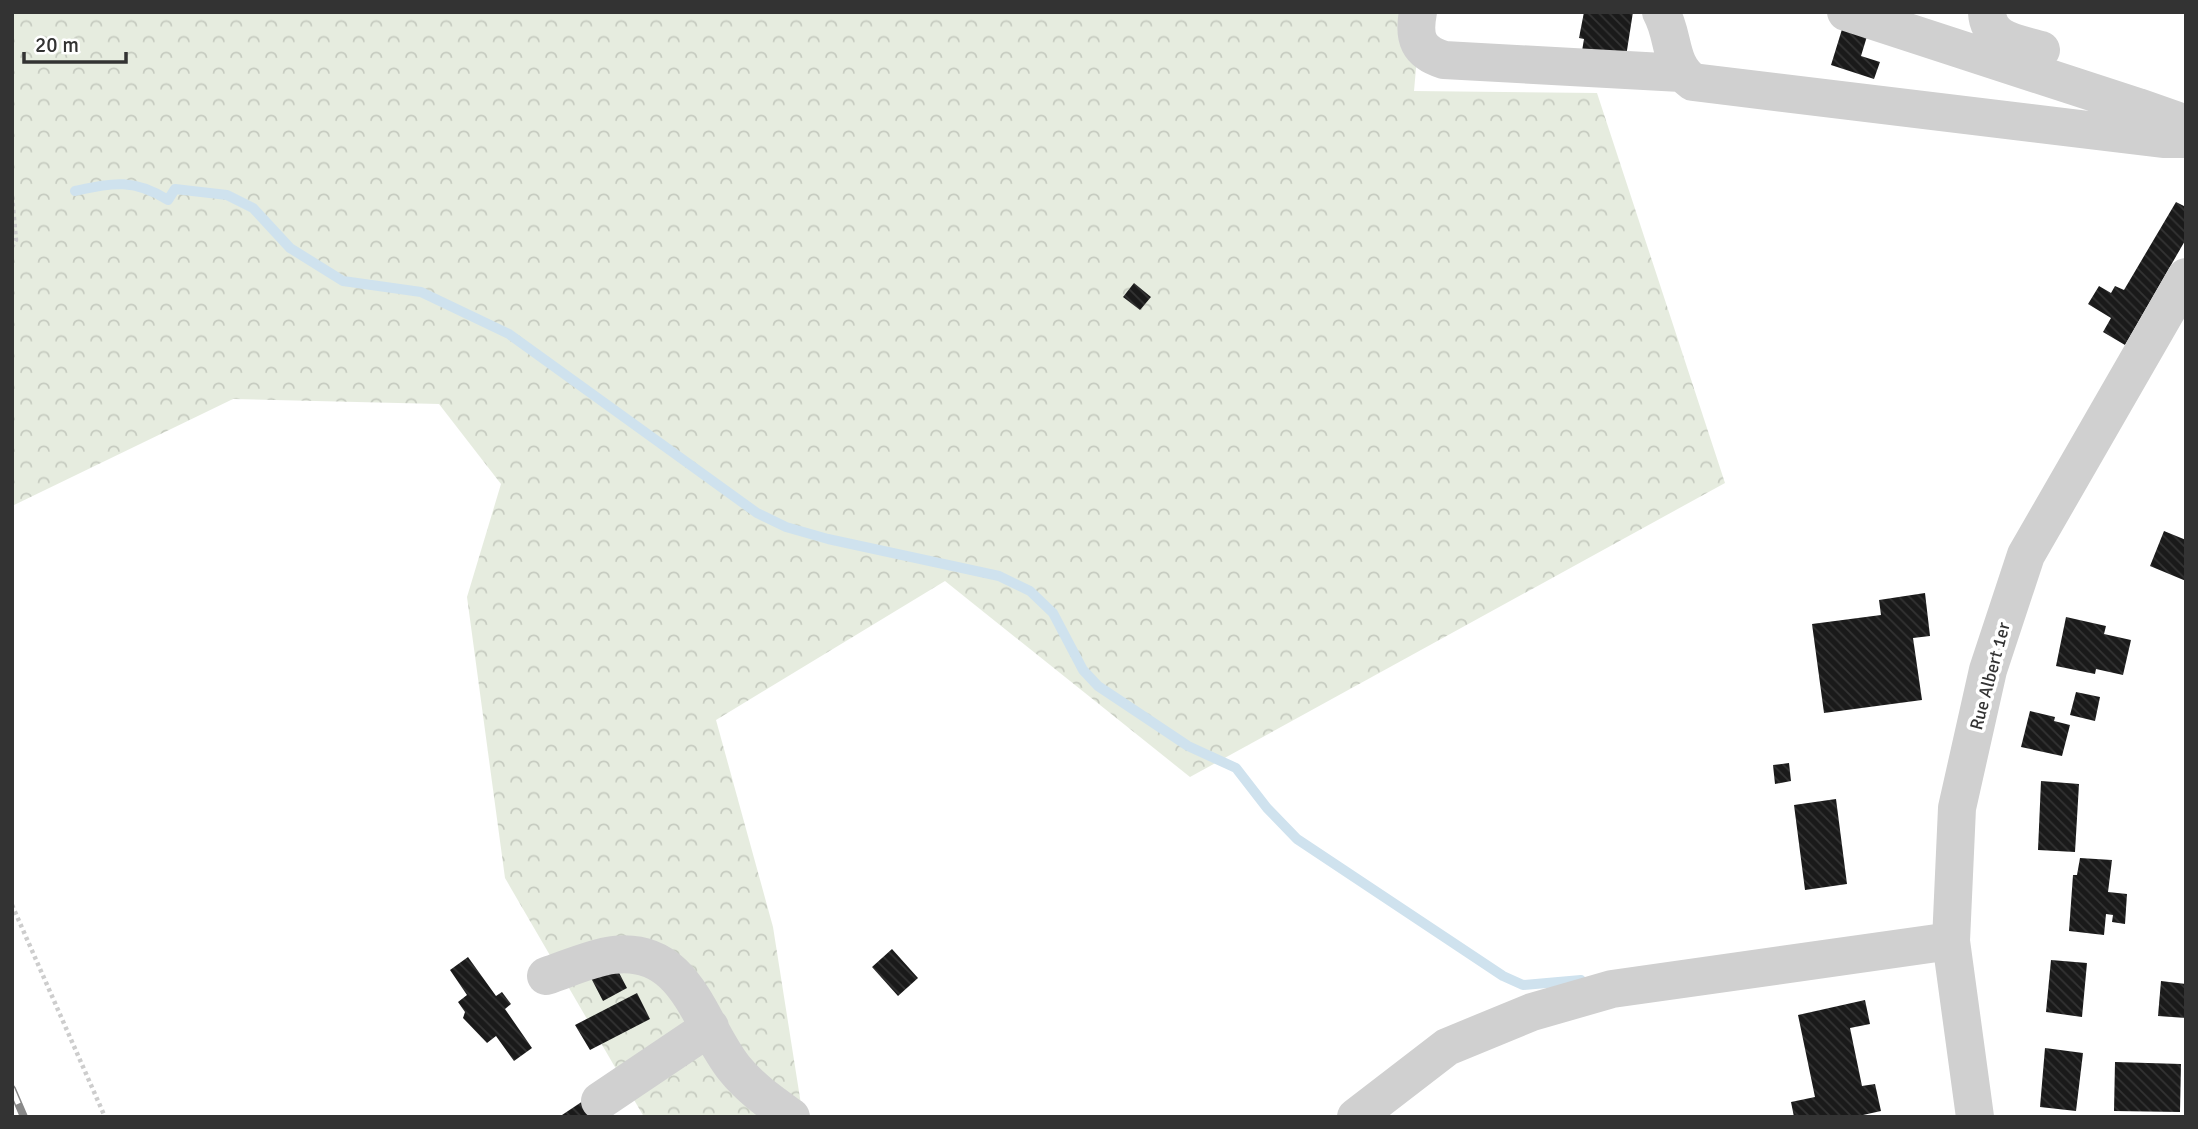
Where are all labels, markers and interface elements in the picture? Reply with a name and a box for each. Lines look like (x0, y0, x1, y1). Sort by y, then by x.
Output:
scale bar (24, 21, 126, 65)
text: 20 m (35, 32, 79, 58)
street label: Rue Albert 1er (1965, 619, 2015, 732)

